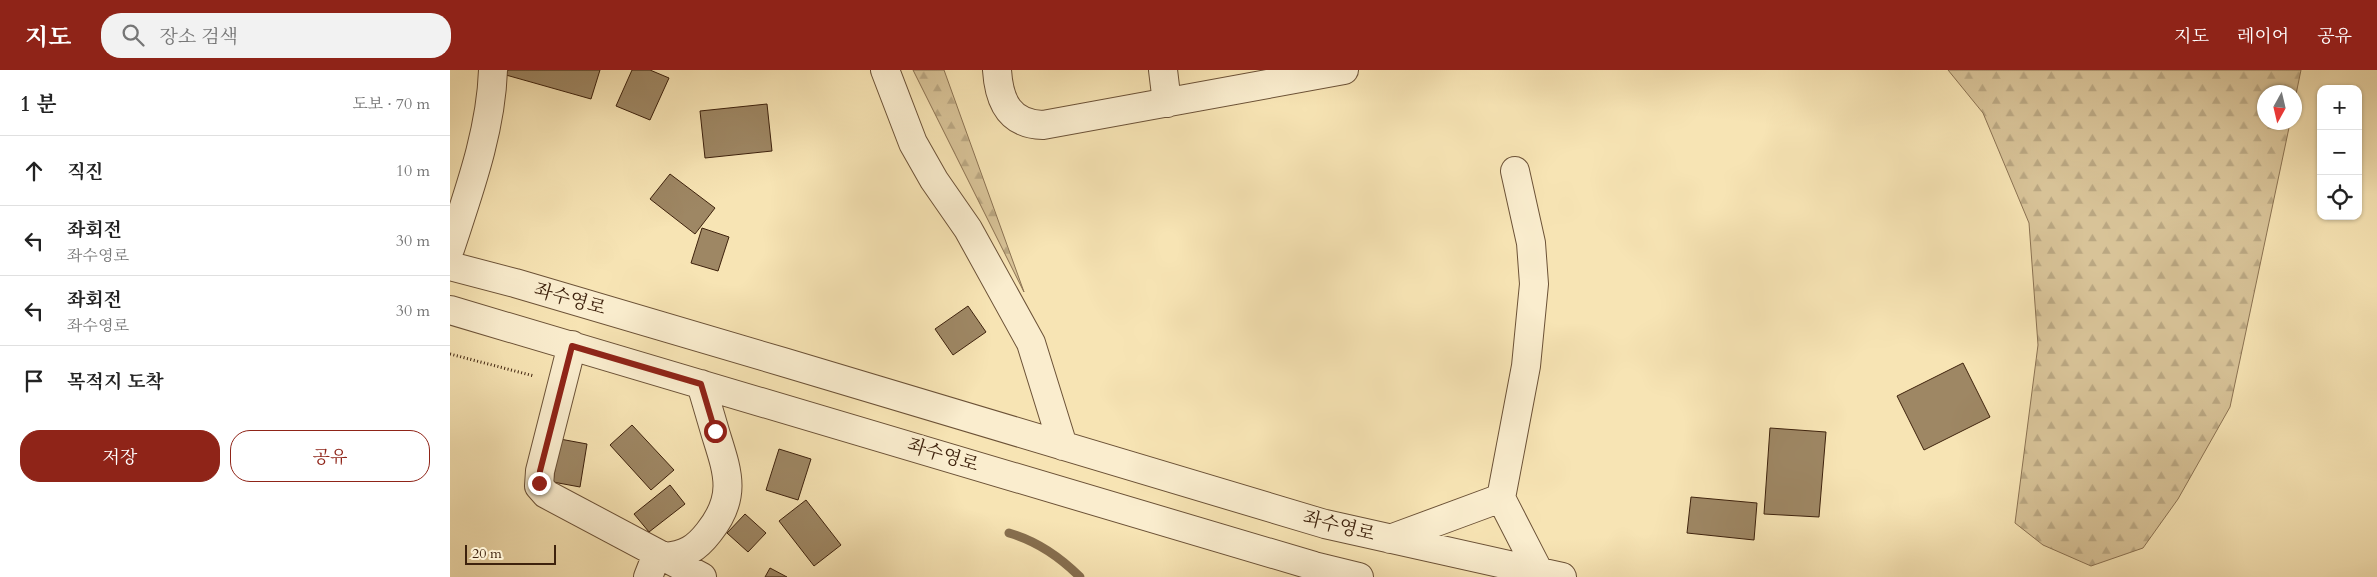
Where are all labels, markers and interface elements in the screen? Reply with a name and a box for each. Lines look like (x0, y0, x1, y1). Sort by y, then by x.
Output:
search box (101, 13, 451, 58)
text: 지도 (25, 21, 71, 54)
icon: search (119, 21, 147, 49)
text: 장소 검색 (159, 24, 238, 50)
text: 지도 (2174, 24, 2209, 49)
text: 레이어 (2237, 24, 2289, 49)
text: 공유 (2317, 24, 2352, 49)
north arrow (2257, 85, 2302, 130)
map controls (2317, 85, 2362, 220)
button: + (2317, 85, 2362, 130)
text: 1 분 (20, 90, 57, 119)
text: 도보 · 70 m (352, 93, 430, 115)
button: − (2317, 130, 2362, 175)
icon: ahead (20, 157, 48, 185)
text: 직진 (67, 159, 104, 185)
text: 10 m (396, 160, 430, 182)
button: locate (2317, 175, 2362, 220)
text: 좌회전 (67, 217, 122, 243)
icon: left (20, 227, 48, 255)
text: 30 m (396, 230, 430, 252)
text: 좌수영로 (67, 245, 129, 267)
street label: 좌수영로 (531, 276, 609, 322)
text: 좌회전 (67, 287, 122, 313)
icon: left (20, 297, 48, 325)
text: 30 m (396, 300, 430, 322)
text: 좌수영로 (67, 315, 129, 337)
icon: arrive (20, 367, 48, 395)
text: 목적지 도착 (67, 369, 164, 395)
route start (704, 420, 727, 443)
button: 저장 (20, 430, 220, 482)
button: 공유 (230, 430, 430, 482)
street label: 좌수영로 (904, 432, 982, 478)
route end (528, 472, 551, 495)
street label: 좌수영로 (1300, 505, 1378, 547)
scale bar (465, 542, 556, 565)
text: 20 m (472, 544, 502, 563)

